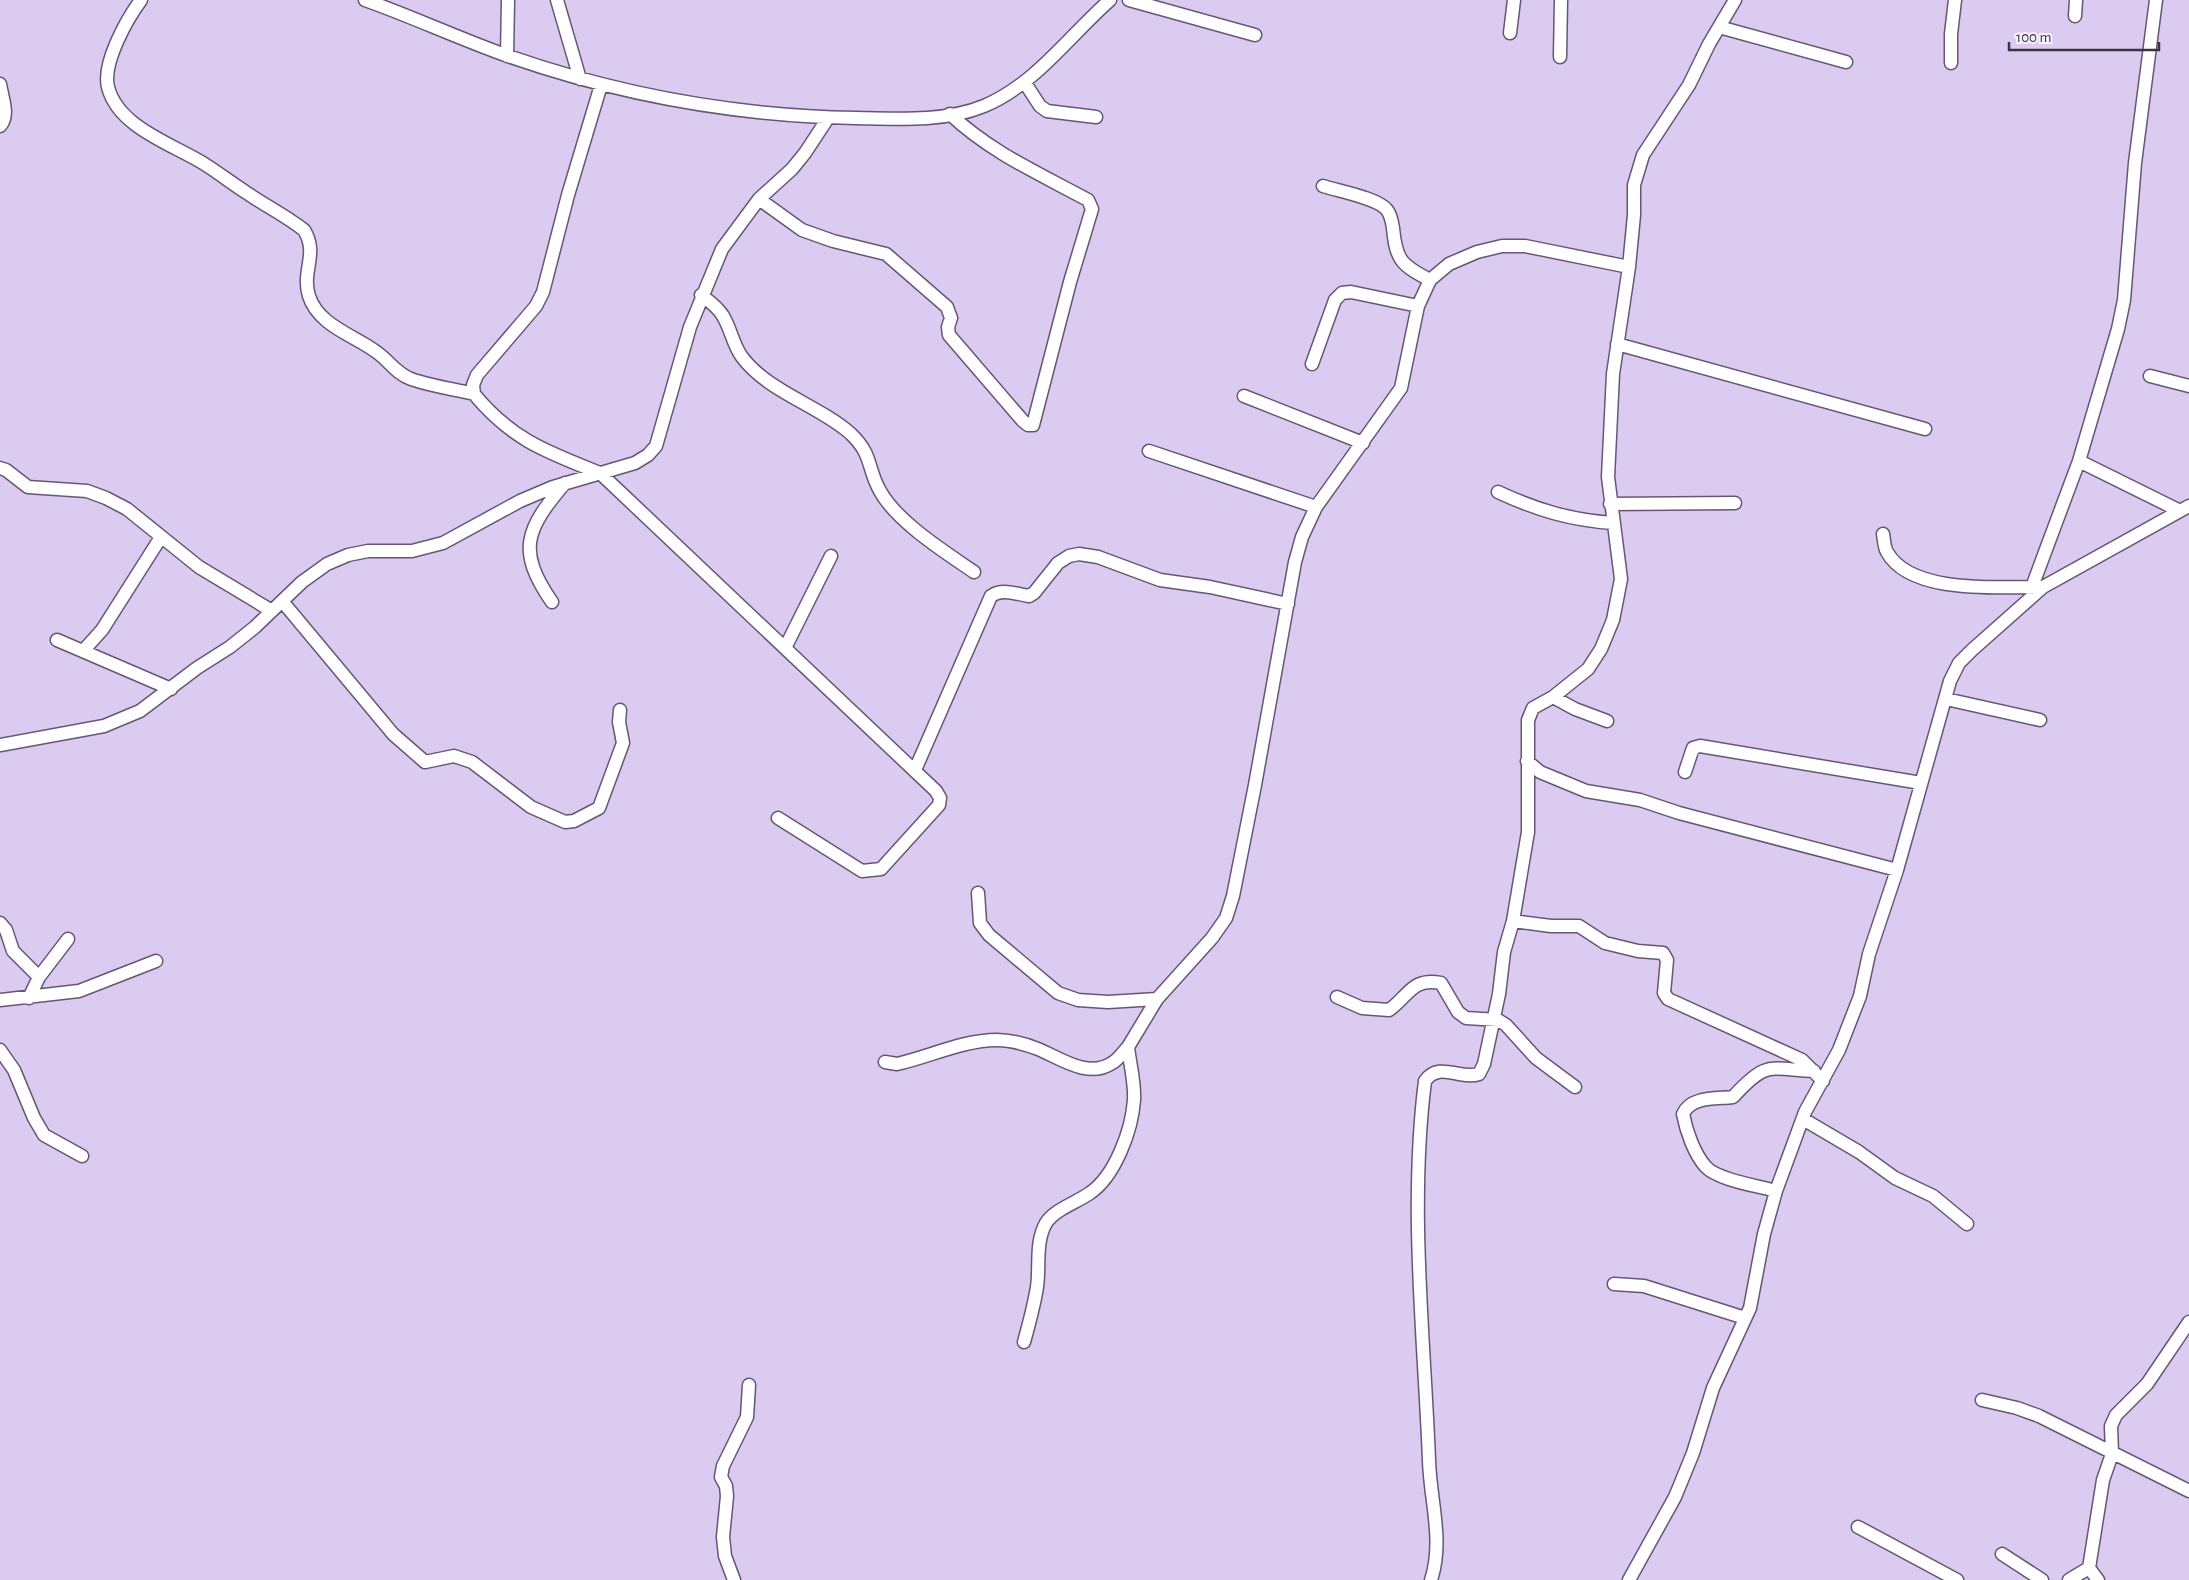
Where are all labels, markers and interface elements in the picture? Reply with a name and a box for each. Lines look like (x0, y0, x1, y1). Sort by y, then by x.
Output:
scale bar (2009, 20, 2159, 52)
text: 100 m (2016, 30, 2051, 45)

